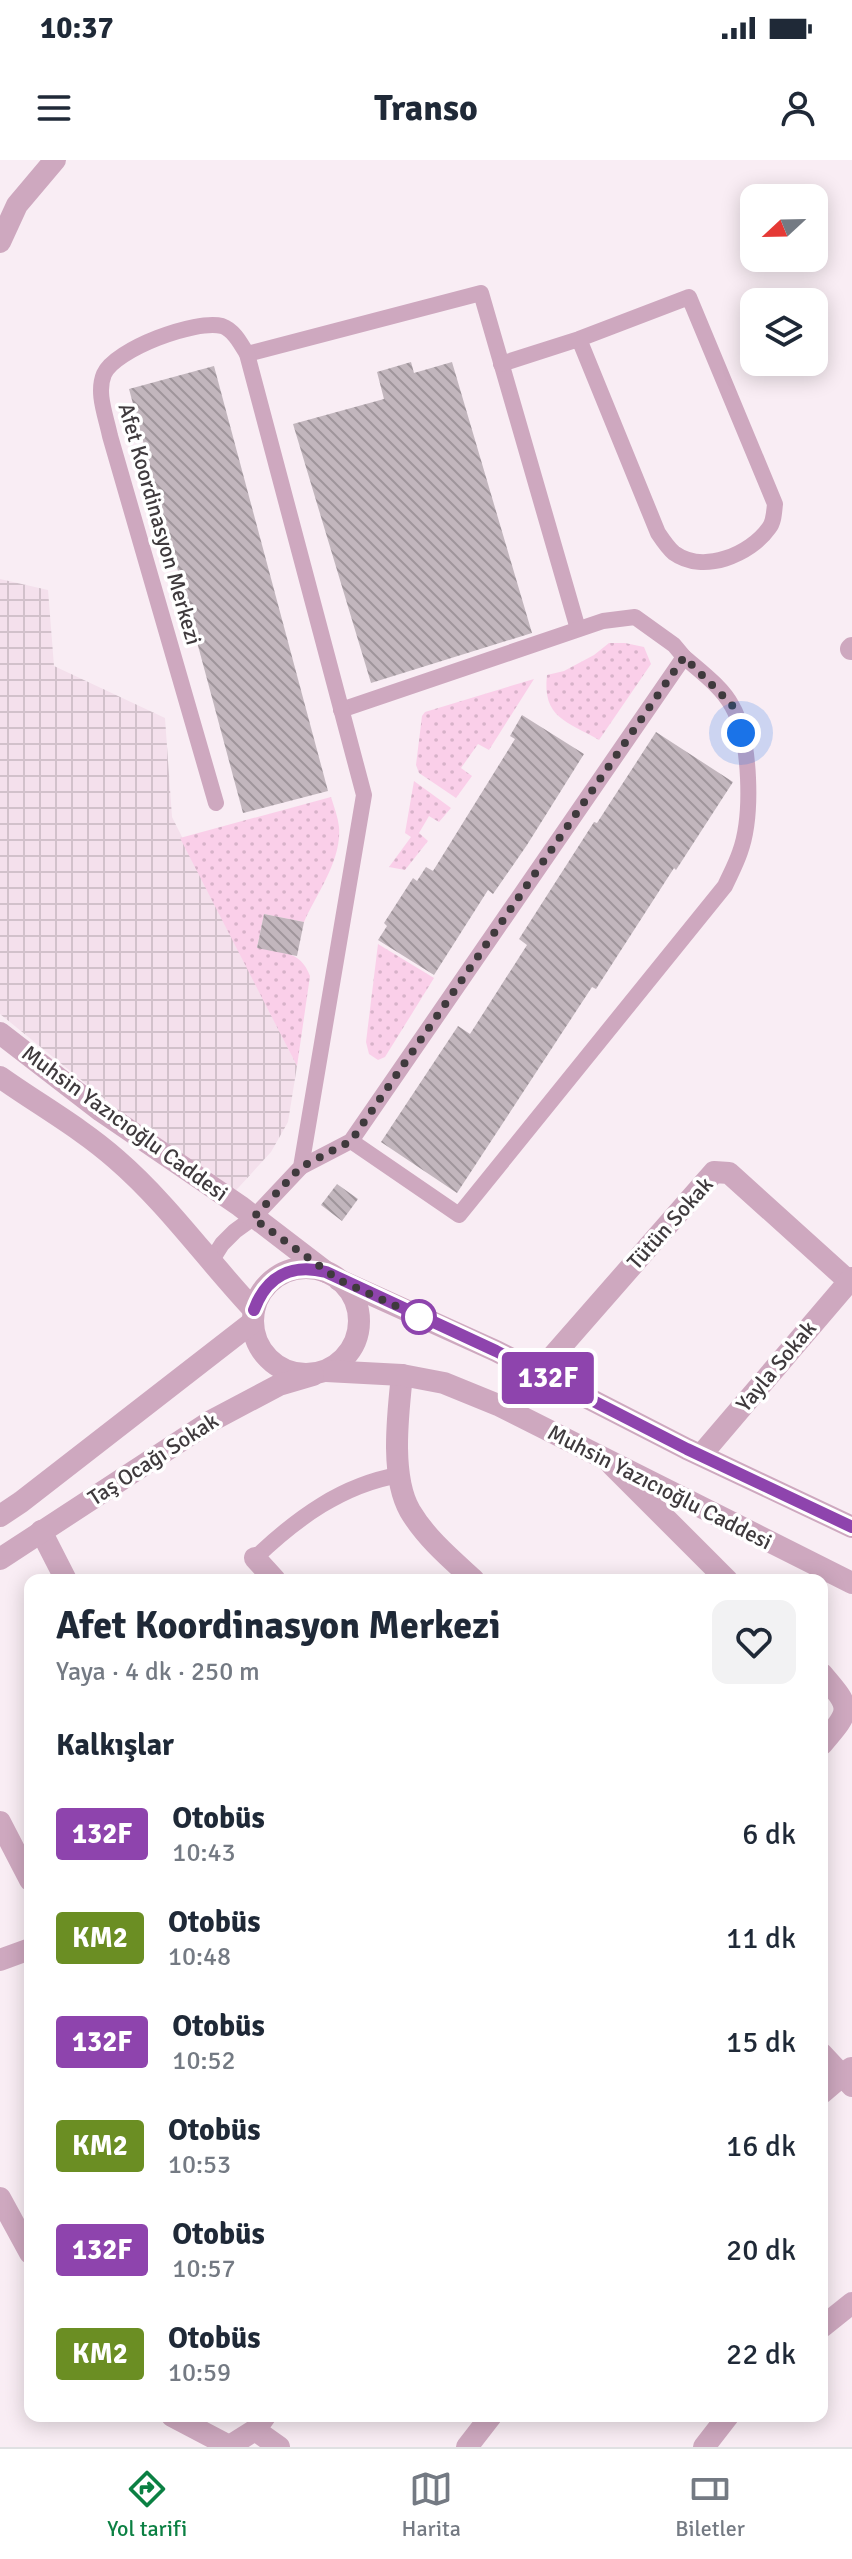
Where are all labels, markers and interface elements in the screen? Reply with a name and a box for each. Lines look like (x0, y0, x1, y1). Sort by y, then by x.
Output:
text: 10:37 (40, 10, 114, 47)
icon: menu (32, 86, 76, 130)
text: Transo (374, 86, 478, 131)
icon: person (776, 86, 820, 130)
north arrow (740, 184, 828, 272)
map controls (740, 184, 828, 376)
button: layers (740, 288, 828, 376)
street label: Afet Koordinasyon Merkezi (113, 400, 207, 648)
your location (721, 713, 761, 753)
street label: Muhsin Yazıcıoğlu Caddesi (17, 1039, 233, 1207)
street label: Tütün Sokak (621, 1171, 719, 1275)
unlabelled marker (402, 1300, 436, 1334)
street label: Yayla Sokak (730, 1315, 822, 1417)
line badge: 132F (492, 1352, 604, 1404)
text: 132F (518, 1361, 578, 1395)
street label: Taş Ocağı Sokak (83, 1407, 223, 1511)
street label: Muhsin Yazıcıoğlu Caddesi (543, 1419, 777, 1555)
button: heart (712, 1600, 796, 1684)
text: Afet Koordinasyon Merkezi (56, 1602, 501, 1649)
text: Yaya · 4 dk · 250 m (56, 1656, 260, 1688)
text: Kalkışlar (56, 1727, 174, 1764)
text: Otobüs (172, 1800, 265, 1837)
text: 6 dk (742, 1816, 796, 1853)
text: 132F (72, 1817, 132, 1851)
text: 10:43 (172, 1837, 236, 1869)
text: Otobüs (168, 1904, 260, 1941)
text: 11 dk (726, 1920, 796, 1957)
text: KM2 (72, 1921, 128, 1955)
text: 10:48 (168, 1941, 231, 1973)
text: Otobüs (172, 2008, 265, 2045)
text: 15 dk (726, 2024, 796, 2061)
text: 132F (72, 2025, 132, 2059)
text: 10:52 (172, 2045, 236, 2077)
text: Otobüs (168, 2112, 260, 2149)
text: 16 dk (726, 2128, 796, 2165)
text: KM2 (72, 2129, 128, 2163)
text: 10:53 (168, 2149, 231, 2181)
text: Otobüs (172, 2216, 265, 2253)
text: 20 dk (726, 2232, 796, 2269)
text: 132F (72, 2233, 132, 2267)
text: 10:57 (172, 2253, 236, 2285)
text: Otobüs (168, 2320, 260, 2357)
text: 22 dk (726, 2336, 796, 2373)
text: KM2 (72, 2337, 128, 2371)
text: 10:59 (168, 2357, 231, 2389)
tab: Yol tarifi (107, 2467, 187, 2542)
tab: Harita (402, 2467, 461, 2542)
tab: Biletler (675, 2467, 745, 2542)

